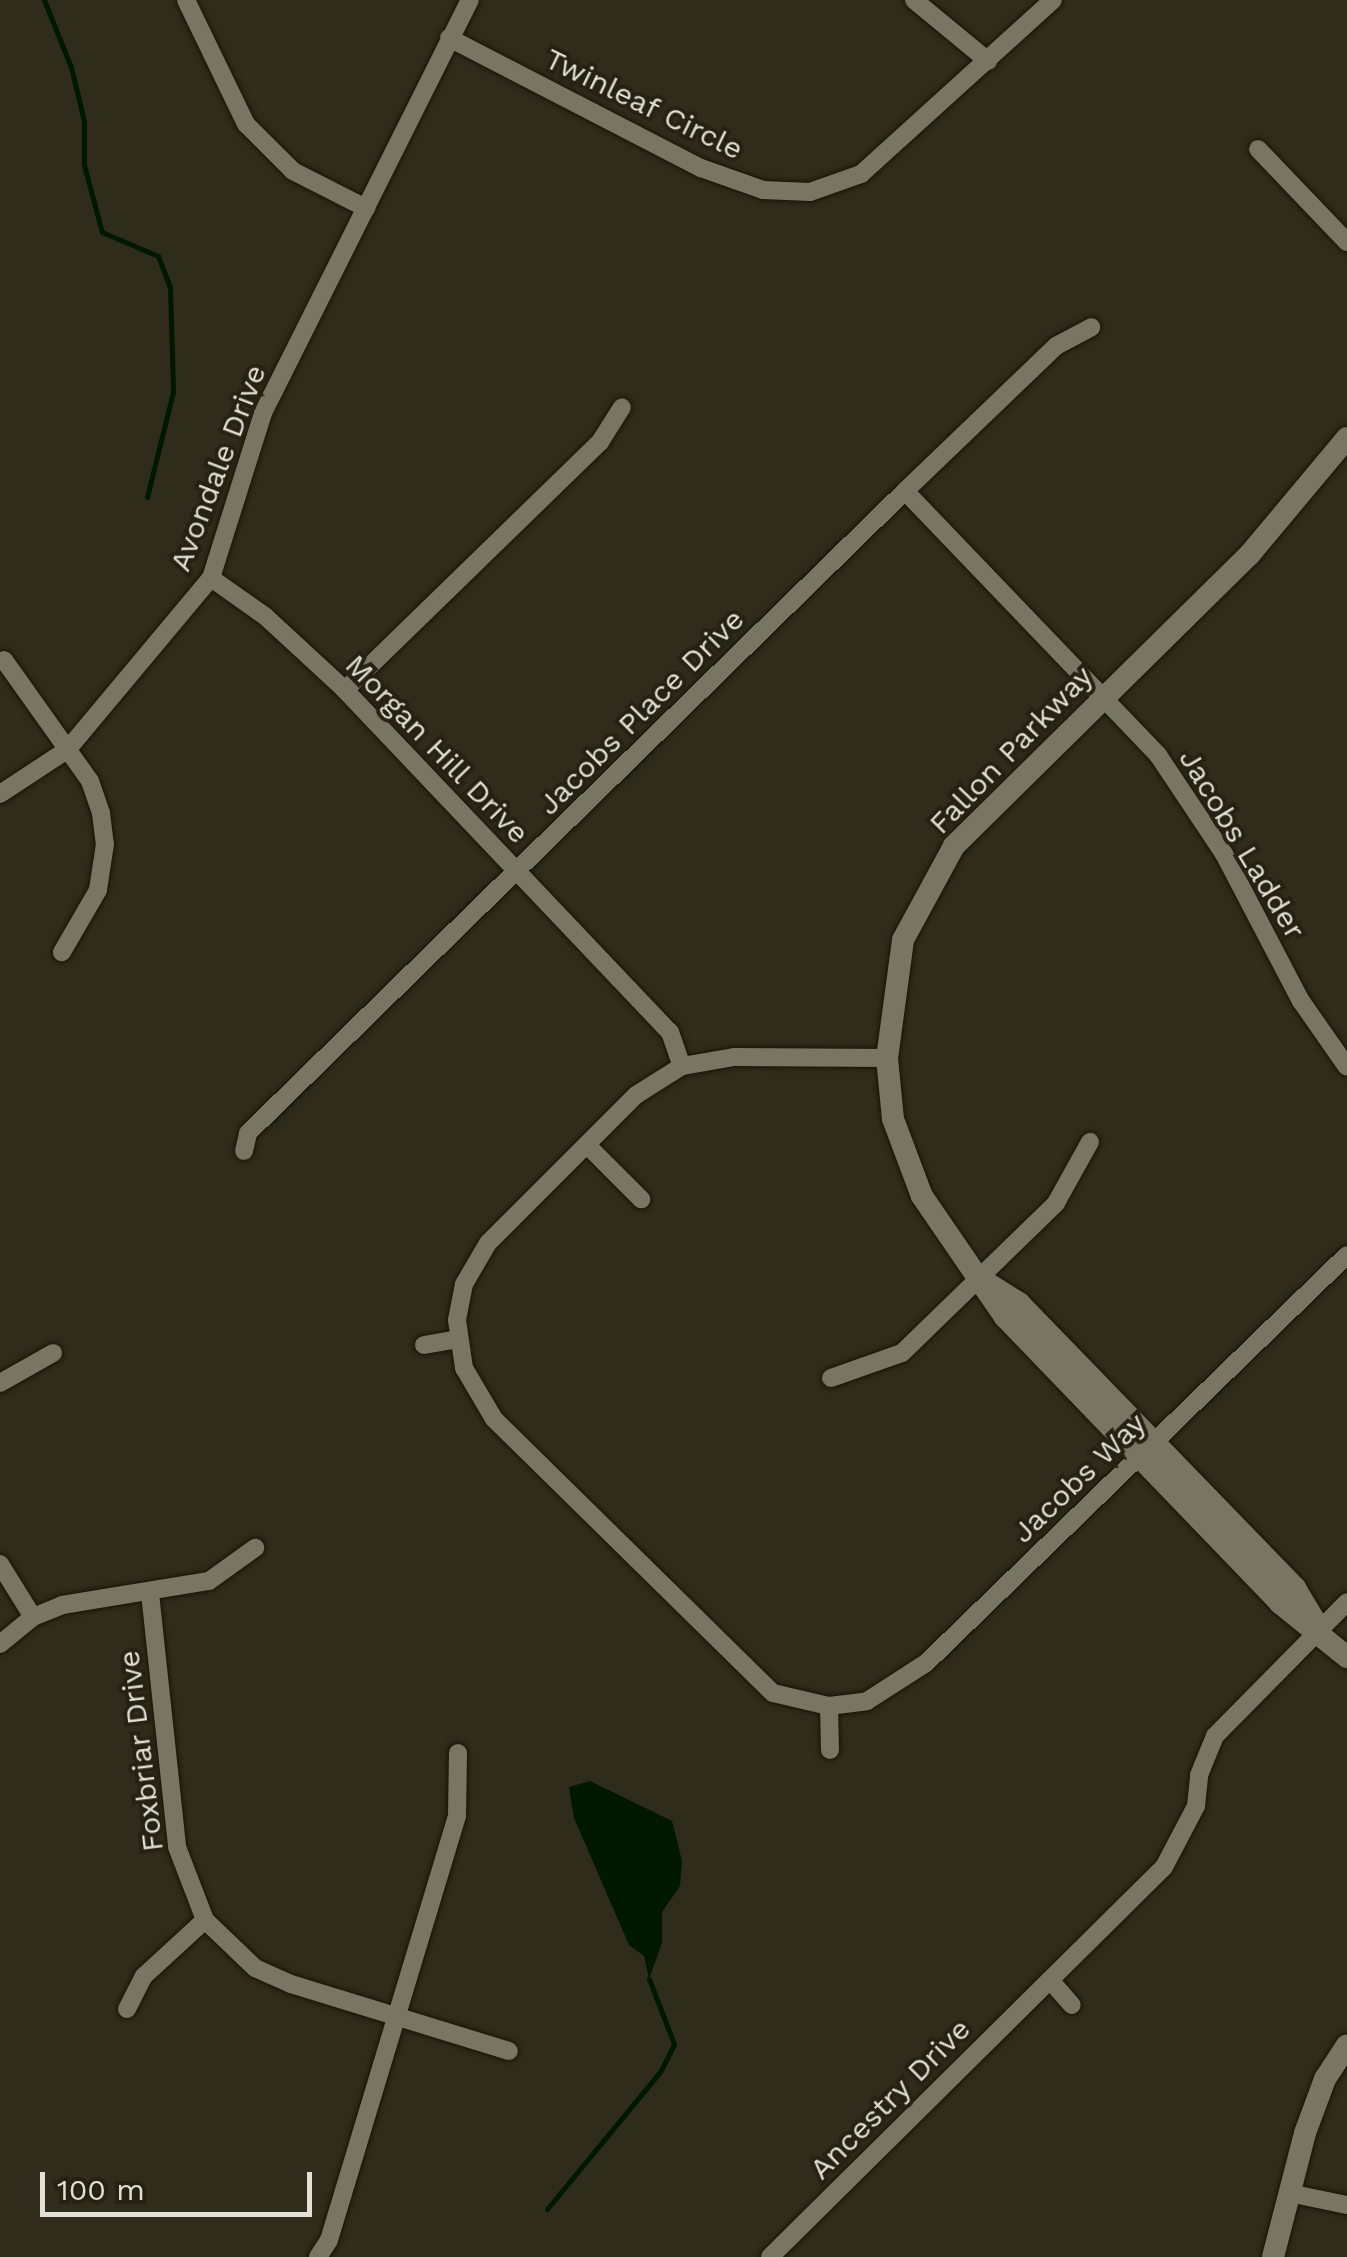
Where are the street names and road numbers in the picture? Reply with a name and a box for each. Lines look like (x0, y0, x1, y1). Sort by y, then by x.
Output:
street label: Twinleaf Circle (539, 40, 749, 168)
street label: Avondale Drive (162, 360, 274, 576)
street label: Jacobs Place Drive (531, 602, 751, 822)
street label: Morgan Hill Drive (337, 647, 537, 851)
street label: Fallon Parkway (922, 658, 1100, 842)
street label: Jacobs Ladder (1171, 743, 1313, 945)
street label: Jacobs Way (1005, 1405, 1153, 1551)
street label: Foxbriar Drive (111, 1648, 171, 1854)
street label: Ancestry Drive (802, 2011, 978, 2187)

